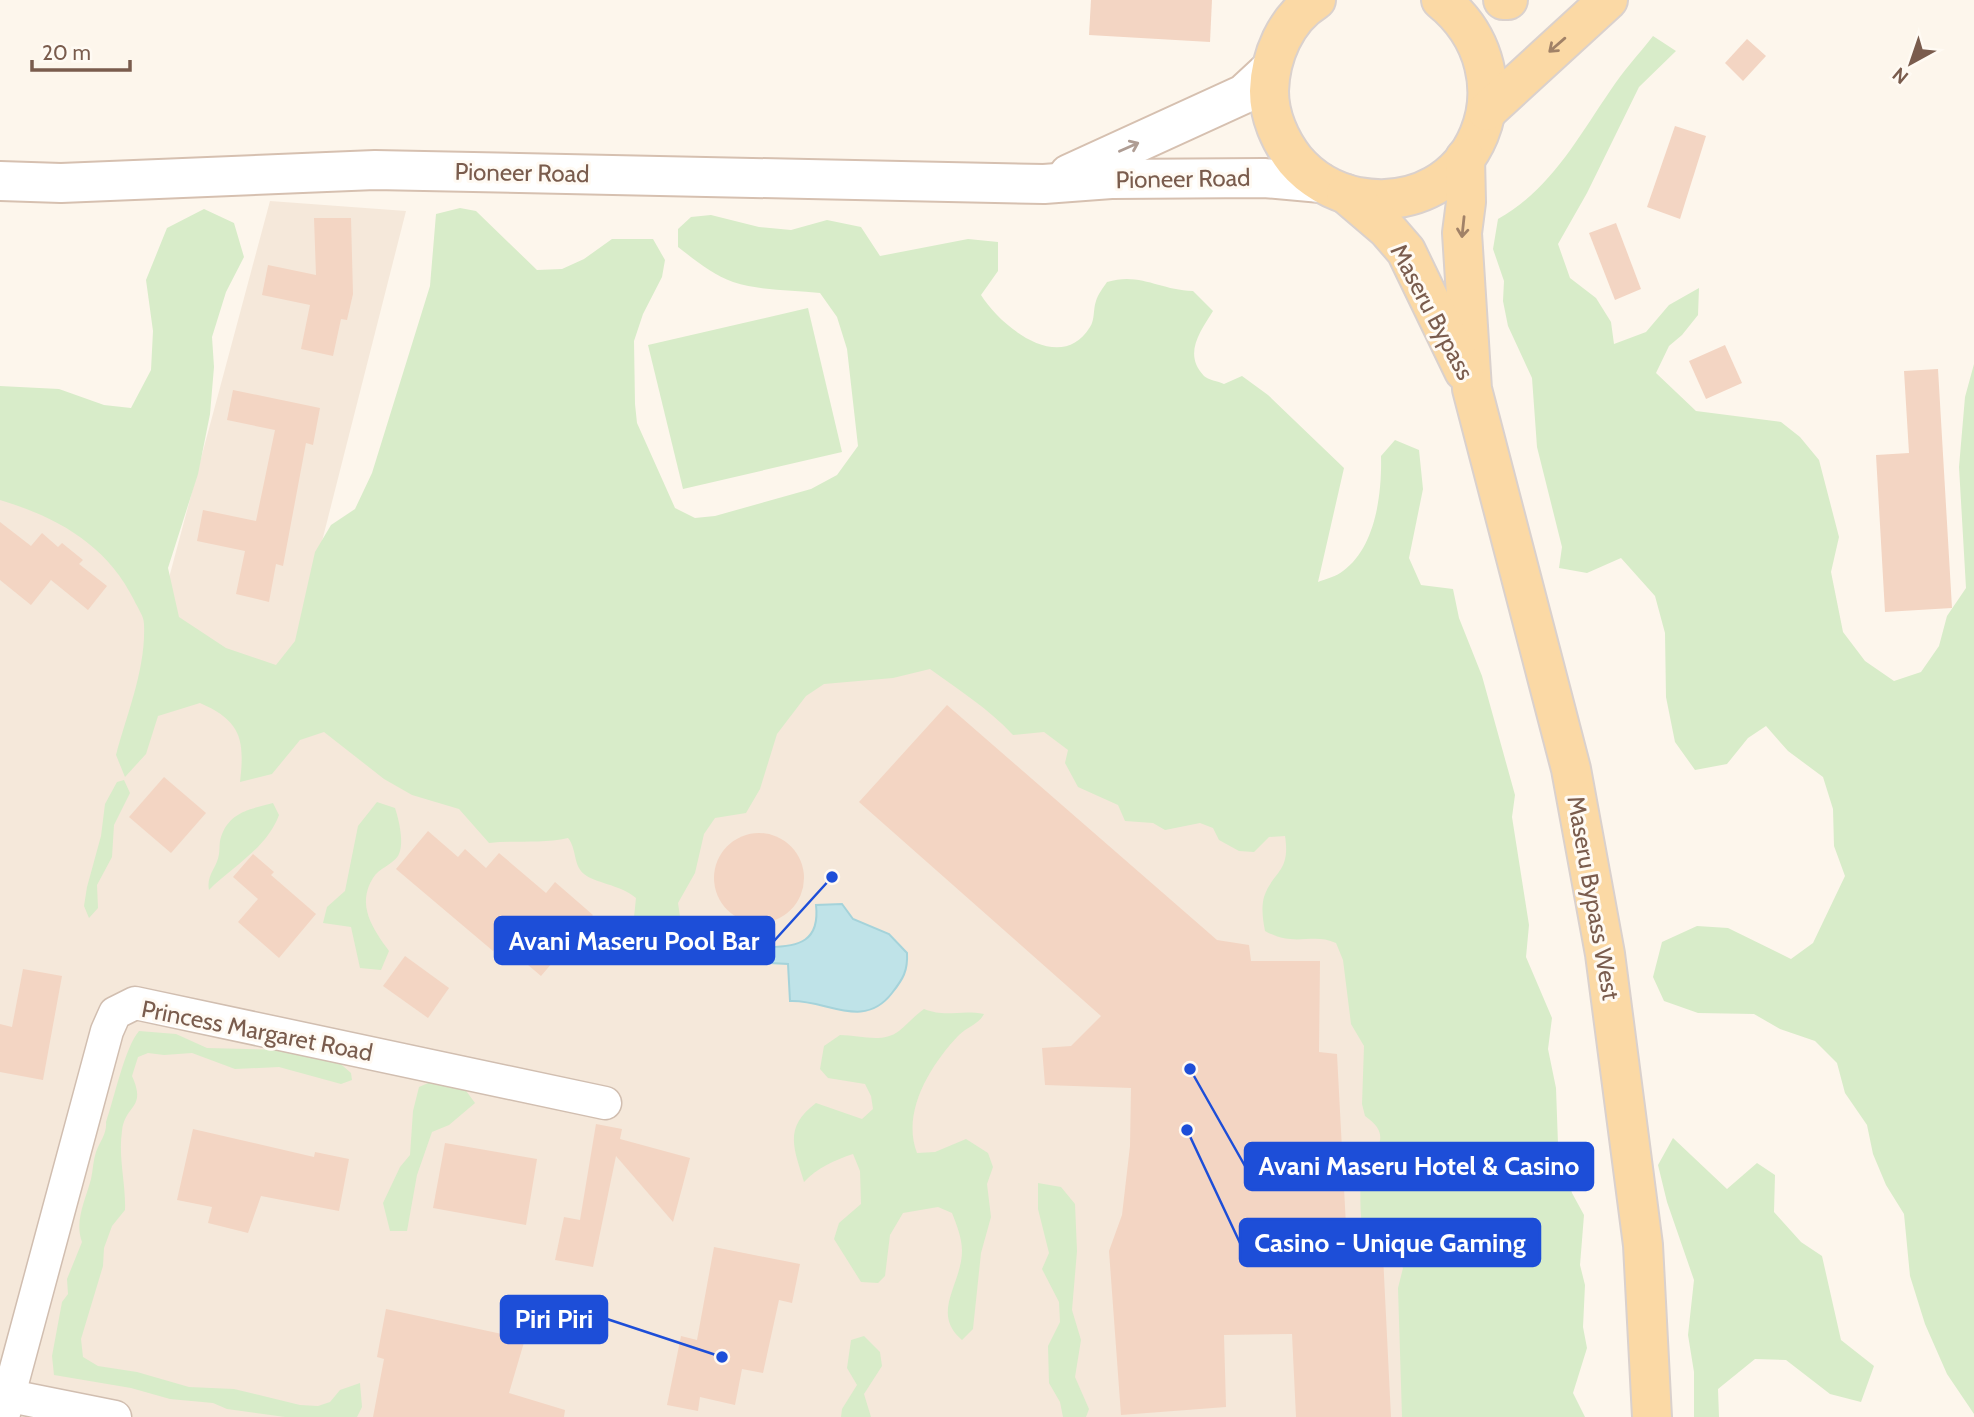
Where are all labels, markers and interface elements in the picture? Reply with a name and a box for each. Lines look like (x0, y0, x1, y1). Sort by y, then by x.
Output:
scale bar (32, 28, 130, 72)
north arrow (1876, 28, 1946, 98)
one-way arrow (1548, 37, 1566, 53)
text: 20 m (42, 40, 91, 65)
text: N (1888, 63, 1913, 89)
one-way arrow (1118, 140, 1140, 153)
street label: Pioneer Road (454, 157, 590, 188)
street label: Pioneer Road (1115, 163, 1251, 194)
one-way arrow (1456, 215, 1469, 237)
street label: Maseru Bypass (1385, 239, 1480, 385)
street label: Maseru Bypass West (1561, 794, 1626, 1002)
callout: Avani Maseru Pool Bar (495, 917, 774, 964)
text: Avani Maseru Pool Bar (509, 925, 760, 957)
street label: Princess Margaret Road (139, 994, 375, 1067)
callout: Avani Maseru Hotel & Casino (1245, 1143, 1593, 1190)
text: Avani Maseru Hotel & Casino (1259, 1150, 1580, 1182)
callout: Casino - Unique Gaming (1240, 1219, 1540, 1266)
text: Casino - Unique Gaming (1254, 1227, 1526, 1259)
callout: Piri Piri (501, 1296, 607, 1343)
text: Piri Piri (515, 1303, 593, 1335)

